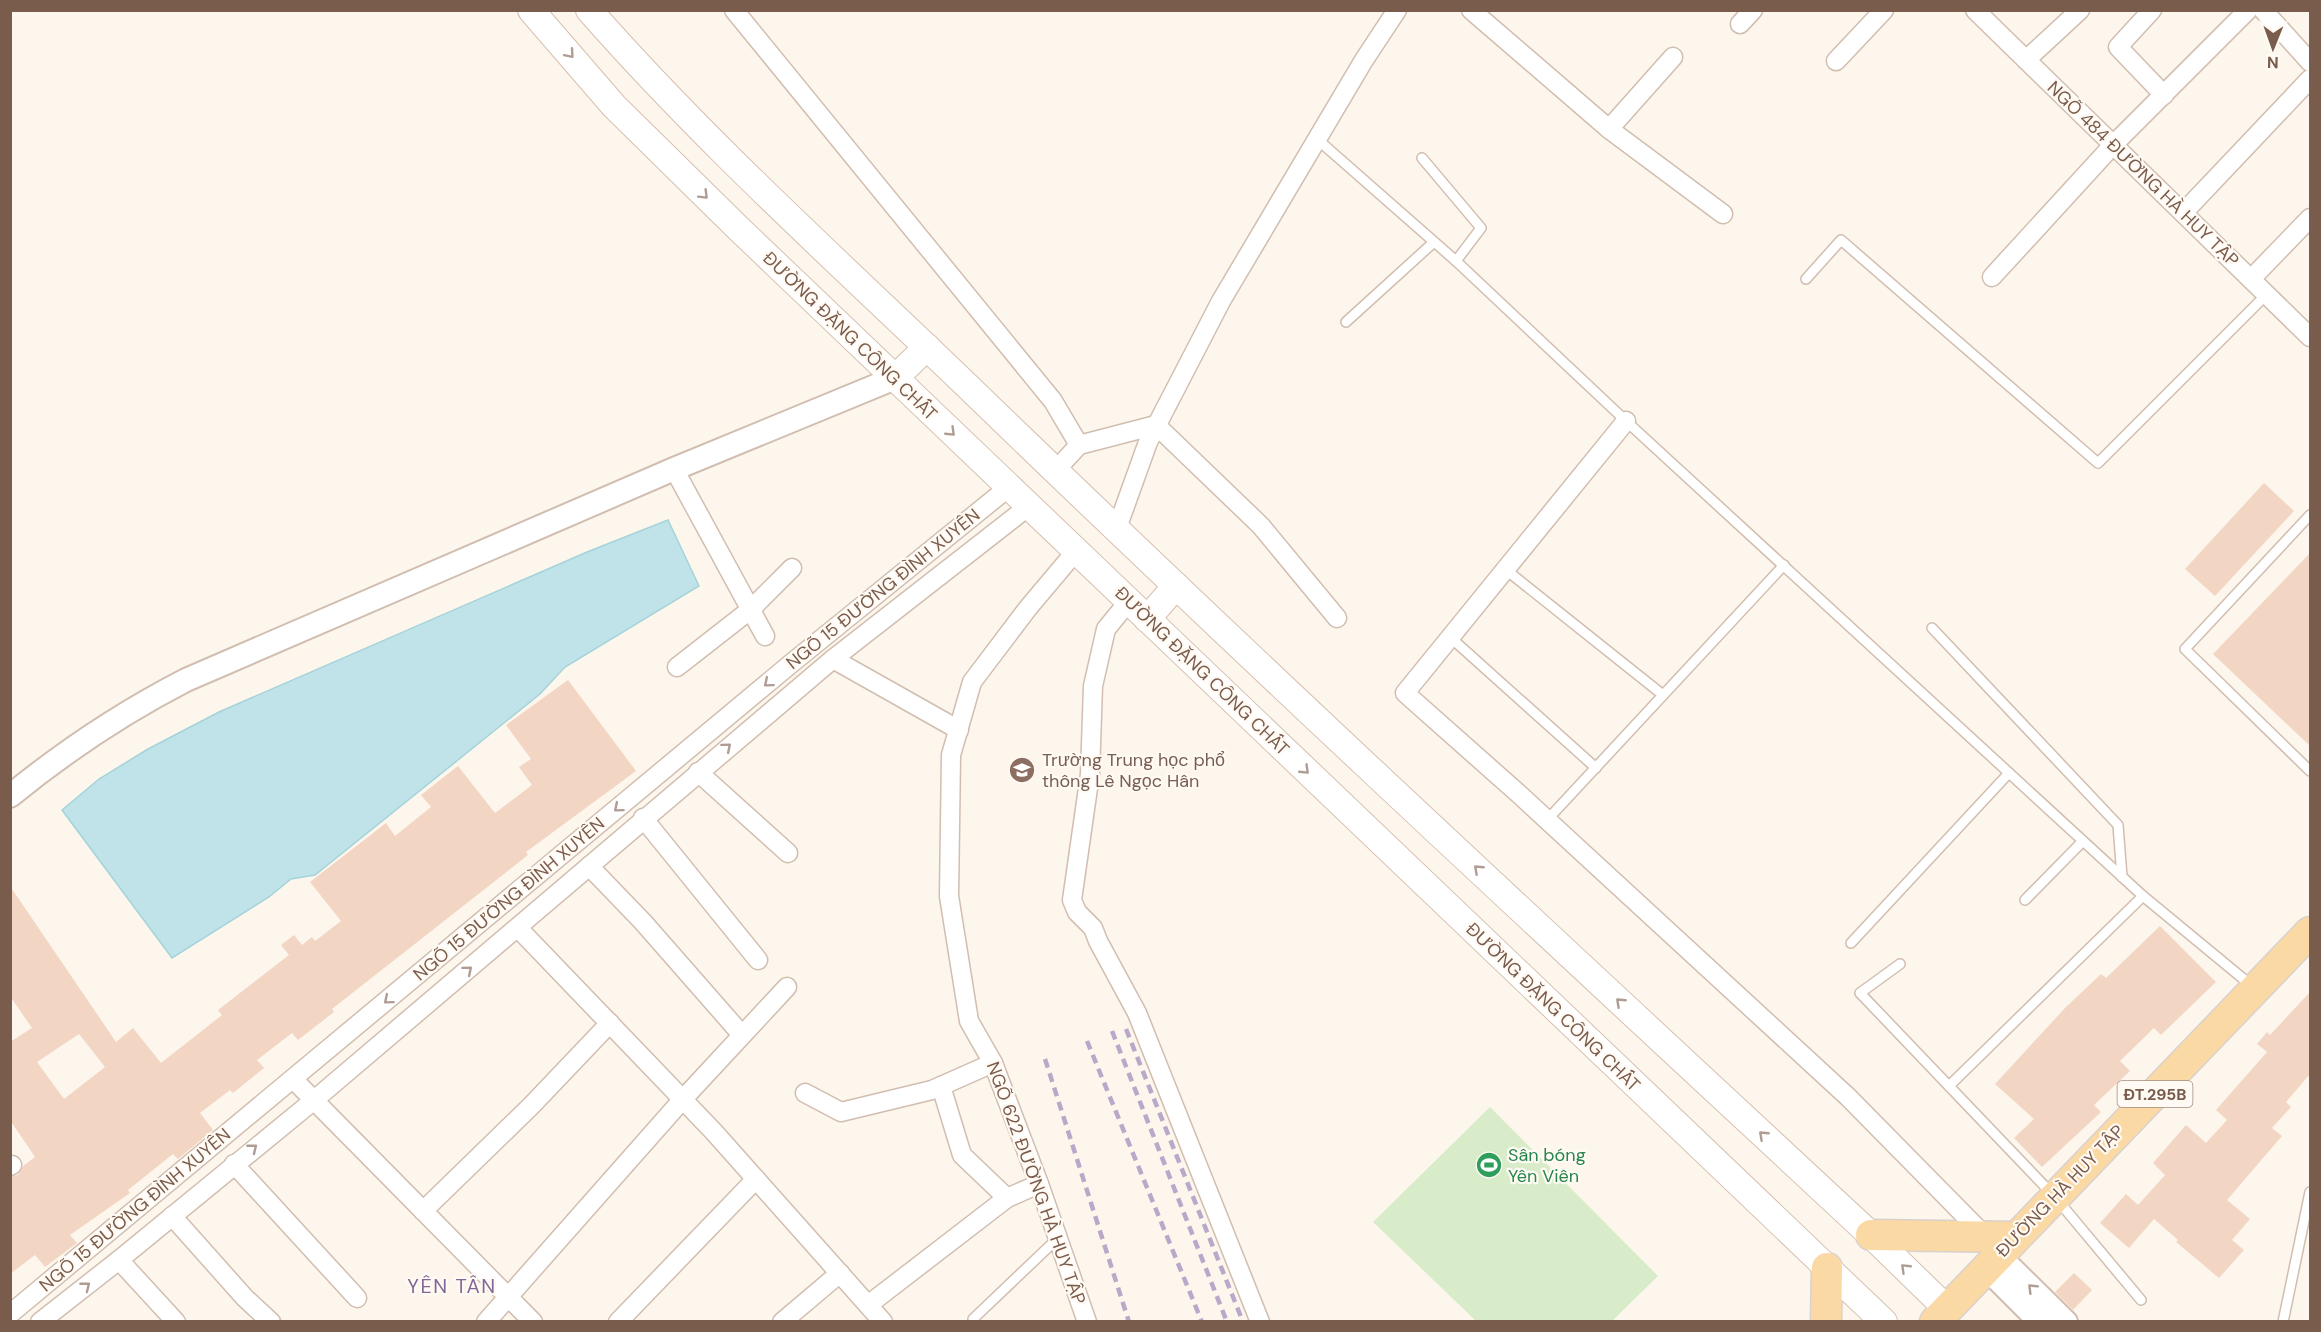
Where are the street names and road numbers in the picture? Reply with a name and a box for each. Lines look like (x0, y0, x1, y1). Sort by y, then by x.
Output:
street label: NGÕ 484 ĐƯỜNG HÀ HUY TẬP (2042, 76, 2244, 272)
street label: ĐƯỜNG ĐẶNG CÔNG CHẤT (758, 246, 942, 426)
street label: NGÕ 15 ĐƯỜNG ĐÌNH XUYÊN (781, 503, 985, 675)
street label: ĐƯỜNG ĐẶNG CÔNG CHẤT (1110, 581, 1294, 761)
street label: NGÕ 15 ĐƯỜNG ĐÌNH XUYÊN (408, 812, 610, 986)
street label: ĐƯỜNG ĐẶNG CÔNG CHẤT (1461, 917, 1645, 1097)
street label: NGÕ 622 ĐƯỜNG HÀ HUY TẬP (981, 1058, 1091, 1308)
road number: ĐT.295B (2118, 1081, 2192, 1107)
street label: ĐƯỜNG HÀ HUY TẬP (1990, 1120, 2130, 1262)
street label: NGÕ 15 ĐƯỜNG ĐÌNH XUYÊN (34, 1123, 236, 1297)

